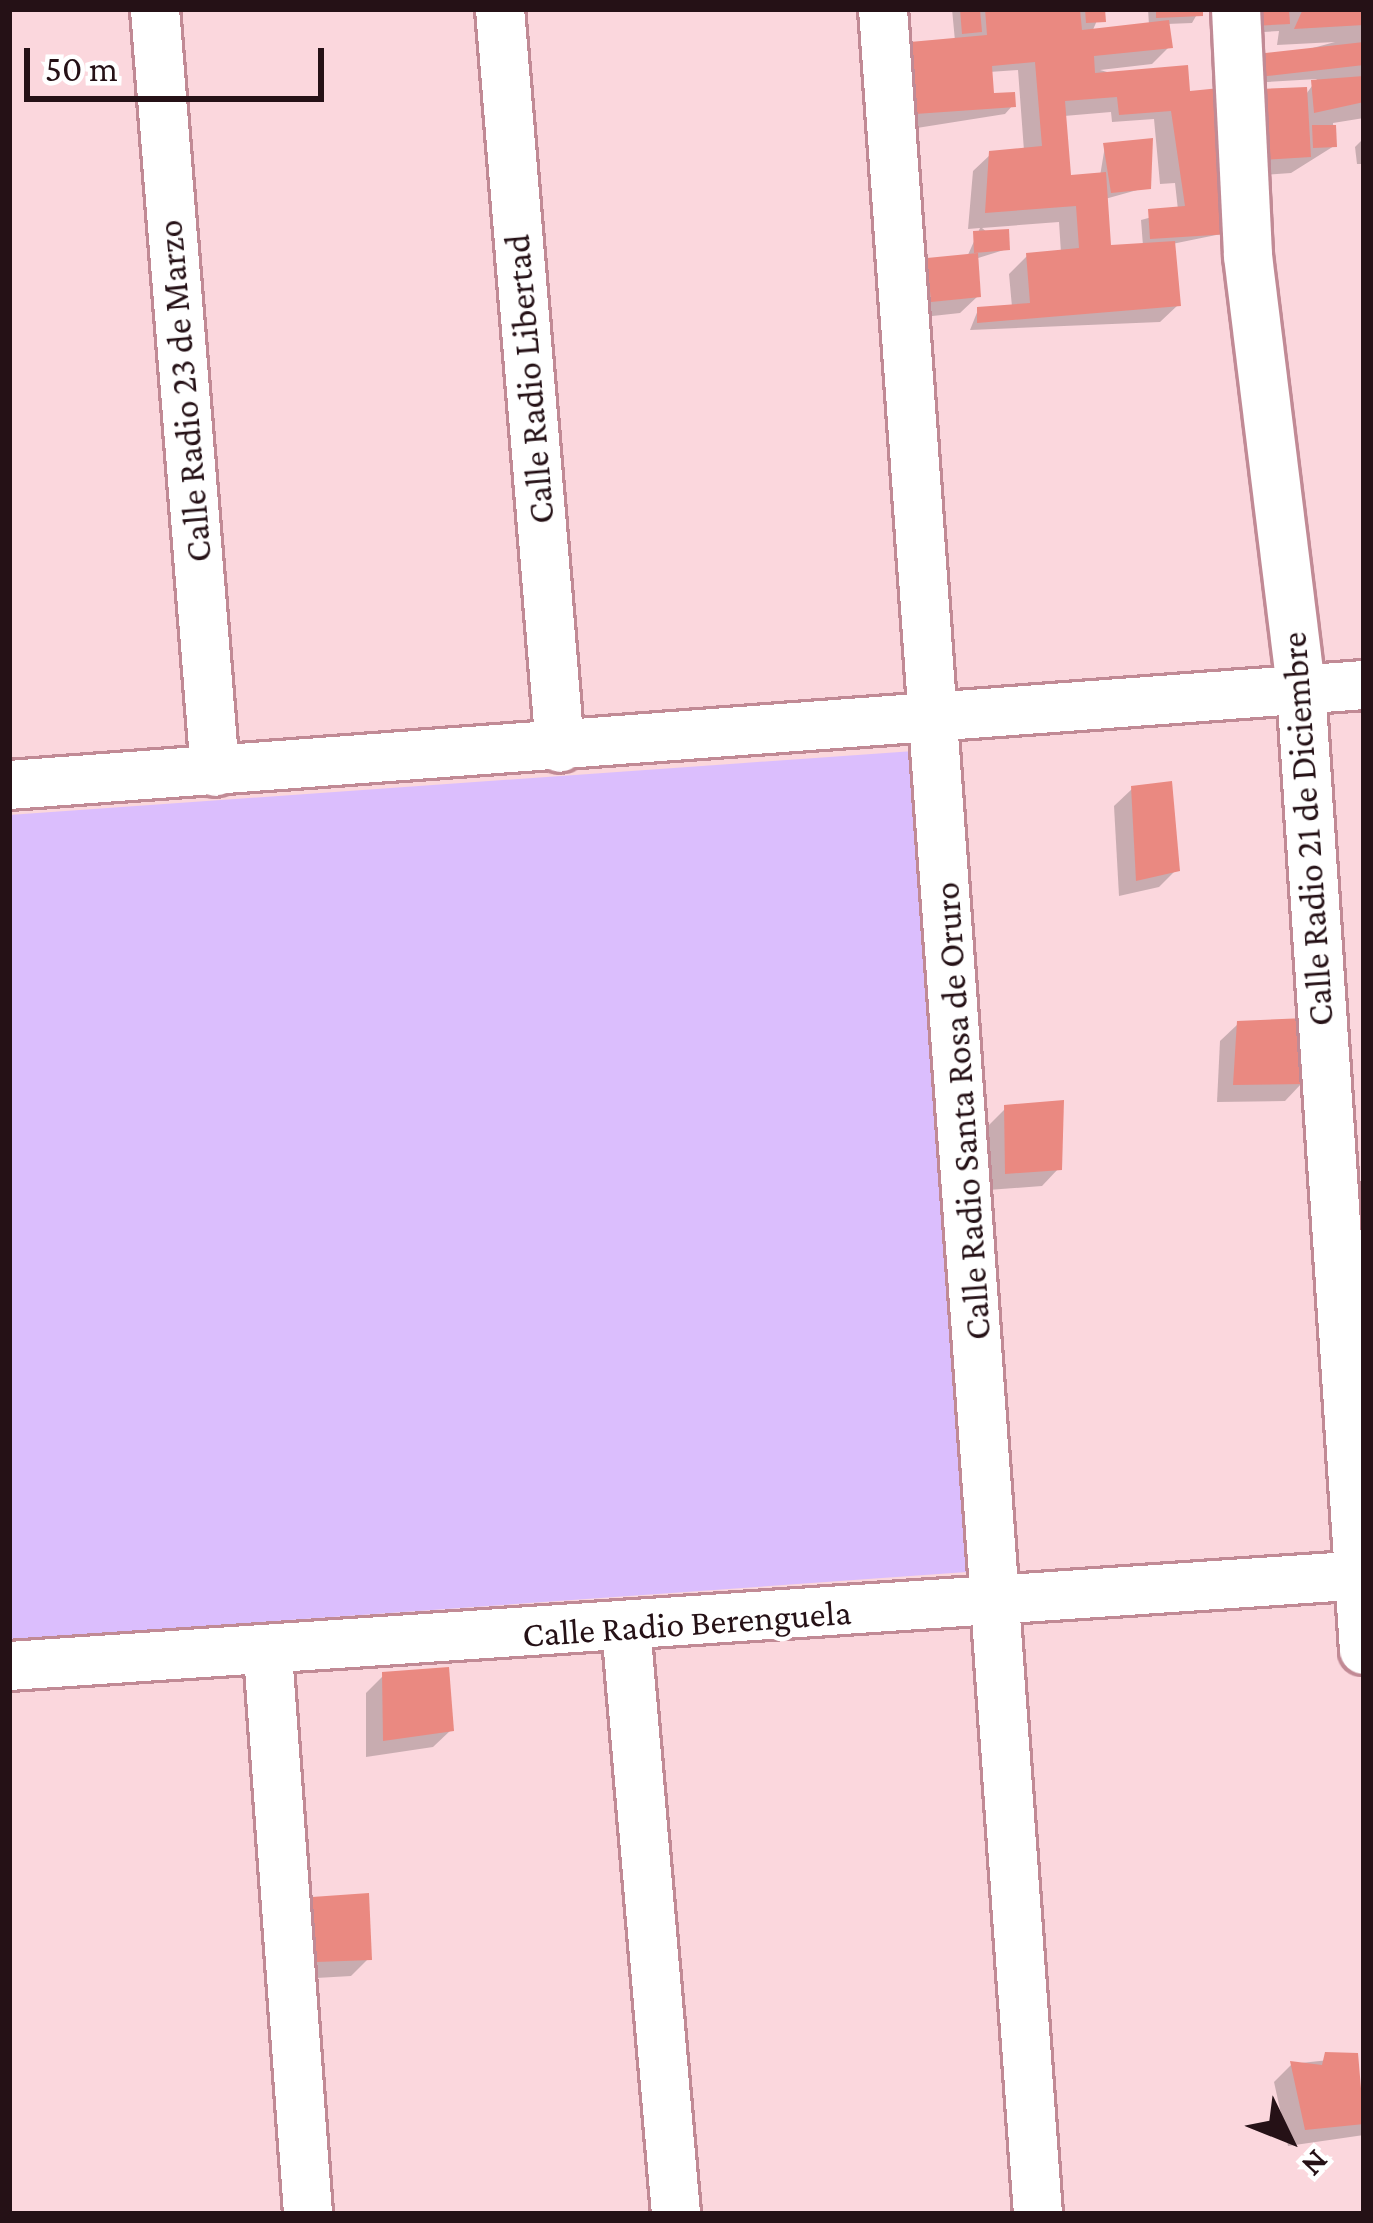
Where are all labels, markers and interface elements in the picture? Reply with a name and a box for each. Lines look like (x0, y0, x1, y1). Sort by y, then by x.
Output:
scale bar (30, 24, 330, 98)
text: 50 m (45, 49, 118, 89)
street label: Calle Radio 23 de Marzo (149, 218, 221, 564)
street label: Calle Radio Libertad (496, 232, 564, 526)
street label: Calle Radio 21 de Diciembre (1273, 631, 1343, 1027)
street label: Calle Radio Santa Rosa de Oruro (925, 881, 1001, 1341)
street label: Calle Radio Berenguela (521, 1591, 853, 1657)
north arrow (1229, 2079, 1349, 2199)
text: N (1294, 2143, 1337, 2185)

